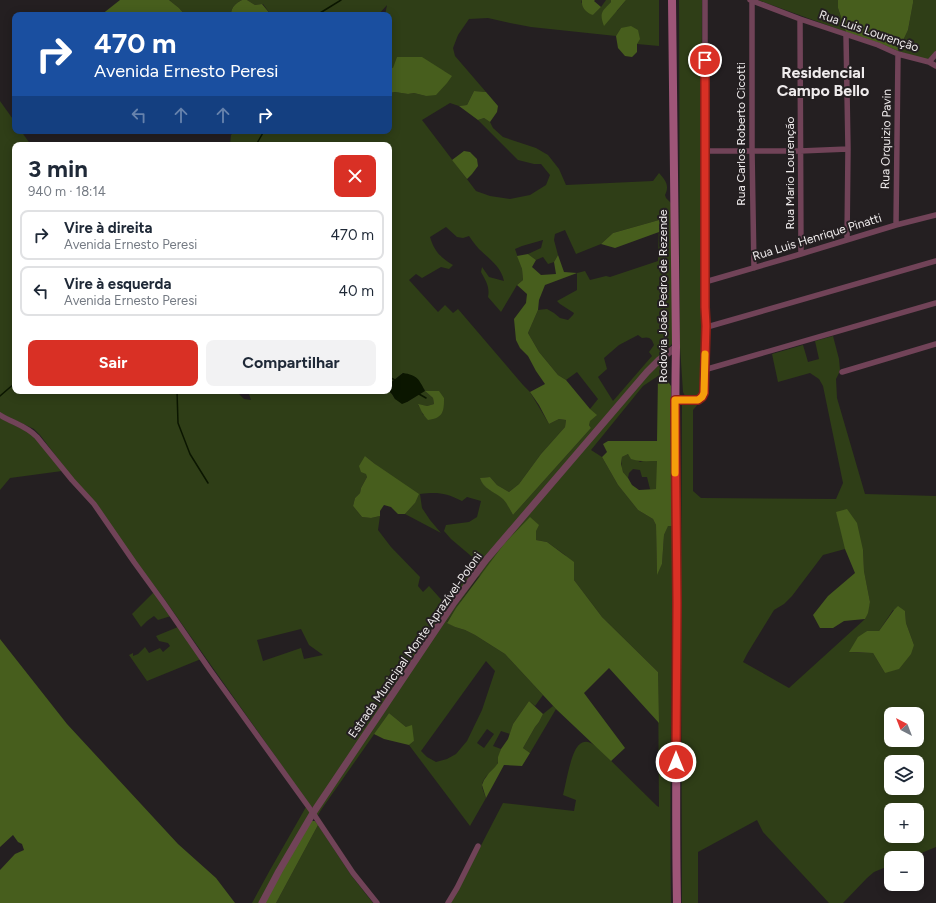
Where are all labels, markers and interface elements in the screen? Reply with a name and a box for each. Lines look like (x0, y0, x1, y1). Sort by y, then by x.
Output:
street label: Rua Luis Lourenção (817, 7, 921, 55)
text: 470 m (94, 26, 177, 60)
icon: right (28, 28, 80, 80)
pin (688, 43, 722, 77)
icon: arrive (694, 49, 716, 71)
text: Avenida Ernesto Peresi (94, 60, 279, 82)
street label: Rua Carlos Roberto Cicotti (734, 62, 748, 206)
district label: Residencial Campo Bello (777, 63, 869, 100)
street label: Rua Orquizio Pavin (878, 88, 894, 189)
icon: left (128, 104, 150, 126)
icon: ahead (170, 104, 192, 126)
icon: ahead (212, 104, 234, 126)
icon: right (254, 104, 276, 126)
street label: Rua Mario Lourenção (783, 116, 797, 230)
text: 3 min (28, 154, 88, 183)
button: close (334, 155, 376, 197)
text: 940 m · 18:14 (28, 184, 106, 199)
street label: Rodovia João Pedro de Rezende (656, 209, 670, 383)
street label: Rua Luis Henrique Pinatti (751, 211, 883, 263)
text: Vire à direita (64, 219, 153, 237)
icon: right (30, 224, 52, 246)
text: 470 m (331, 226, 374, 244)
text: Avenida Ernesto Peresi (64, 237, 197, 252)
text: Vire à esquerda (64, 275, 171, 293)
icon: left (30, 280, 52, 302)
text: 40 m (339, 282, 374, 300)
text: Avenida Ernesto Peresi (64, 293, 197, 308)
button: Sair (28, 340, 198, 386)
button: Compartilhar (206, 340, 376, 386)
street label: Estrada Municipal Monte Aprazível-Poloni (345, 550, 485, 740)
north arrow (884, 707, 924, 747)
map controls (884, 707, 924, 891)
position arrow (655, 741, 697, 783)
button: layers (884, 755, 924, 795)
button: + (884, 803, 924, 843)
button: − (884, 851, 924, 891)

